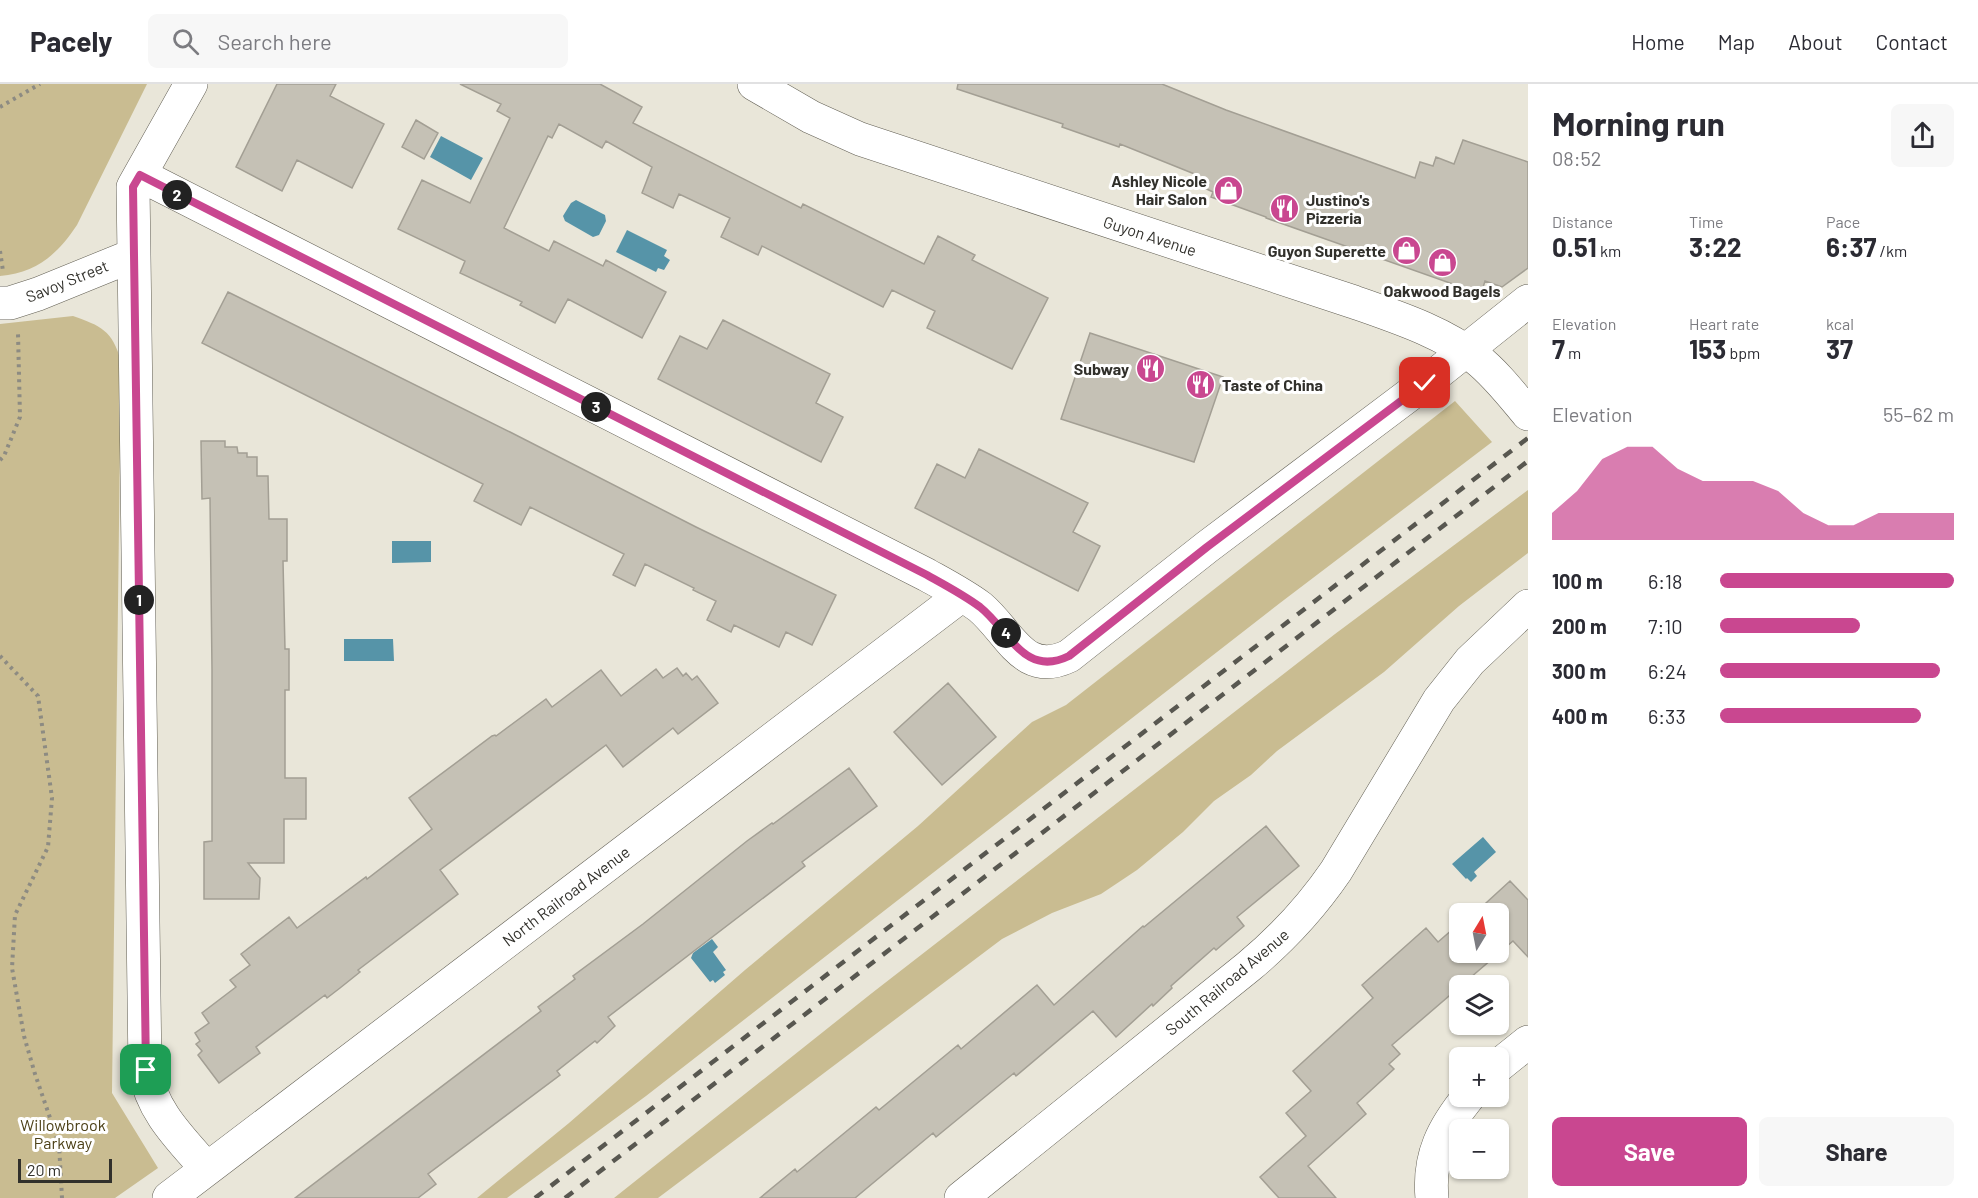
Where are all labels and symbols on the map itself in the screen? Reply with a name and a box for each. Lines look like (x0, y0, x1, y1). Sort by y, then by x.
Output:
place label: Ashley Nicole Hair Salon (1111, 171, 1207, 208)
shop icon: Ashley Nicole Hair Salon (1212, 174, 1244, 206)
pin: 2 (162, 180, 192, 210)
place label: Justino's Pizzeria (1306, 190, 1370, 227)
restaurant icon: Justino's Pizzeria (1269, 193, 1301, 225)
street label: Guyon Avenue (1101, 212, 1199, 260)
shop icon: Guyon Superette (1391, 235, 1423, 267)
place label: Guyon Superette (1268, 241, 1386, 260)
shop icon: Oakwood Bagels (1426, 247, 1458, 279)
street label: Savoy Street (23, 255, 111, 306)
place label: Oakwood Bagels (1384, 281, 1500, 300)
restaurant icon: Subway (1134, 353, 1166, 385)
pin (1399, 357, 1450, 408)
place label: Subway (1074, 359, 1129, 378)
restaurant icon: Taste of China (1185, 369, 1217, 401)
place label: Taste of China (1222, 375, 1323, 394)
pin: 3 (581, 392, 611, 422)
pin: 1 (124, 585, 154, 615)
pin: 4 (991, 618, 1021, 648)
street label: North Railroad Avenue (498, 842, 633, 950)
north arrow (1449, 903, 1509, 963)
street label: South Railroad Avenue (1161, 924, 1292, 1039)
pin (120, 1044, 171, 1095)
park label: Willowbrook Parkway (20, 1115, 106, 1152)
scale bar (18, 1156, 112, 1184)

